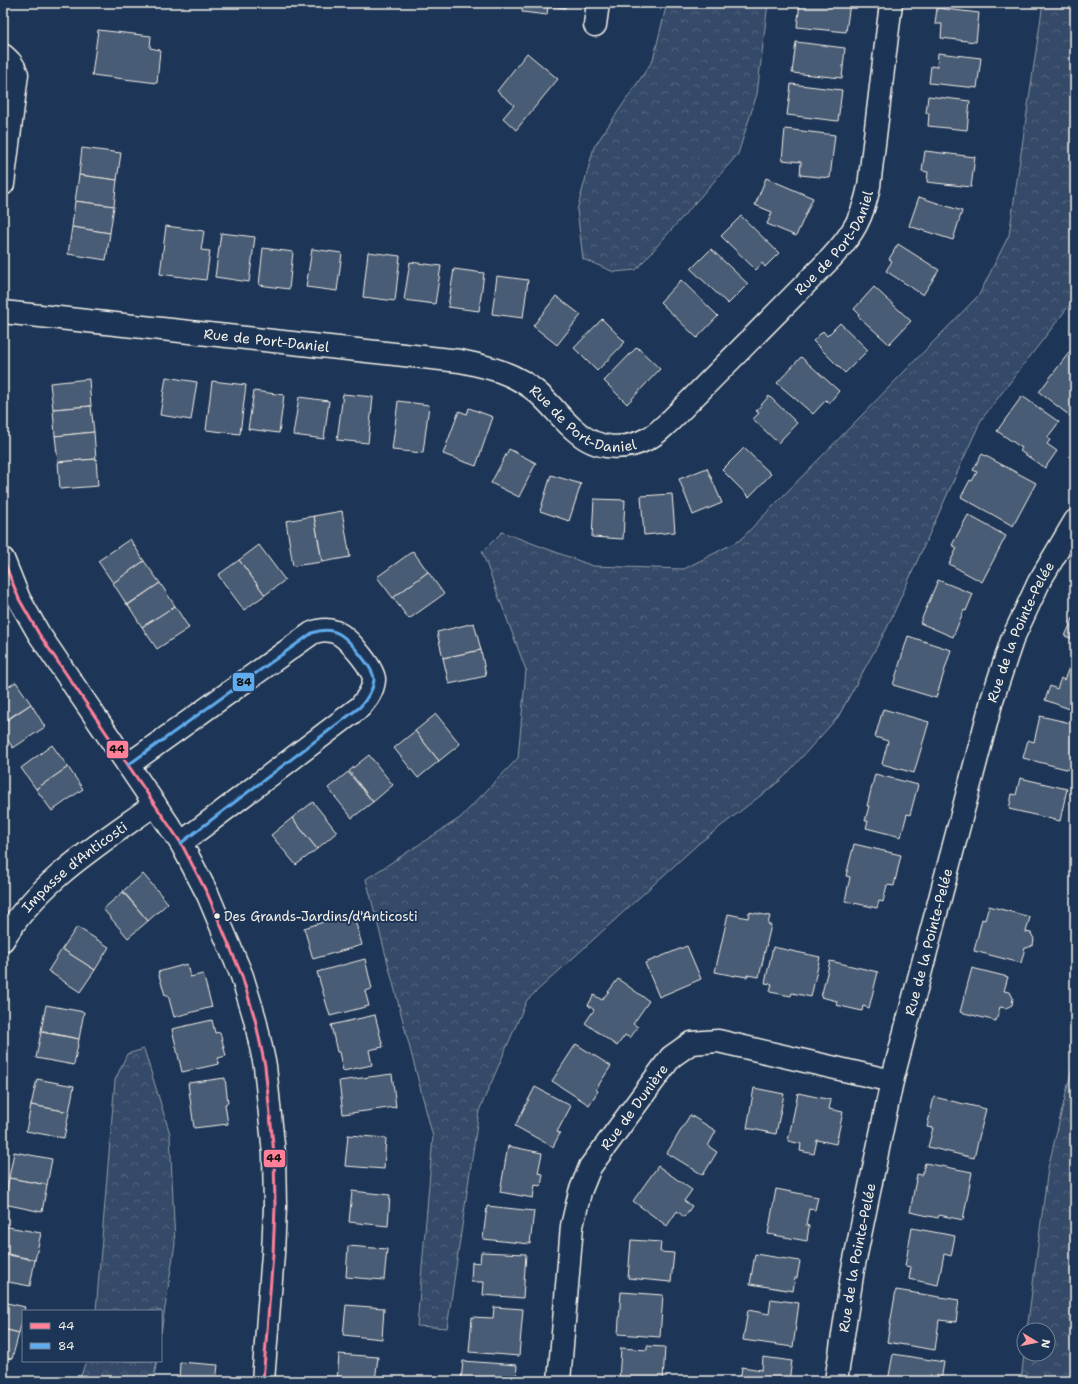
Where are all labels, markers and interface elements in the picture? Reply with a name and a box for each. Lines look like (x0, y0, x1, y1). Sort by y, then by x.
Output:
street label: Rue de Port-Daniel (790, 188, 877, 299)
street label: Rue de Port-Daniel (203, 325, 331, 356)
street label: Rue de Port-Daniel (526, 381, 639, 456)
street label: Rue de la Pointe-Pelée (983, 558, 1058, 705)
line badge: 84 (232, 672, 255, 692)
text: 84 (236, 675, 252, 690)
line badge: 44 (106, 740, 129, 759)
text: 44 (109, 742, 125, 757)
street label: Impasse d'Anticosti (17, 818, 131, 916)
street label: Rue de la Pointe-Pelée (901, 866, 956, 1018)
place label: Des Grands-Jardins/d'Anticosti (224, 908, 418, 925)
marker: Des Grands-Jardins/d'Anticosti (212, 911, 222, 921)
street label: Rue de Dunière (597, 1060, 672, 1154)
line badge: 44 (263, 1149, 286, 1168)
text: 44 (266, 1151, 282, 1166)
street label: Rue de la Pointe-Pelée (834, 1181, 880, 1334)
legend (22, 1310, 162, 1362)
text: 44 (58, 1318, 74, 1334)
north arrow (1016, 1322, 1056, 1362)
text: 84 (58, 1338, 74, 1354)
text: N (1037, 1338, 1053, 1350)

